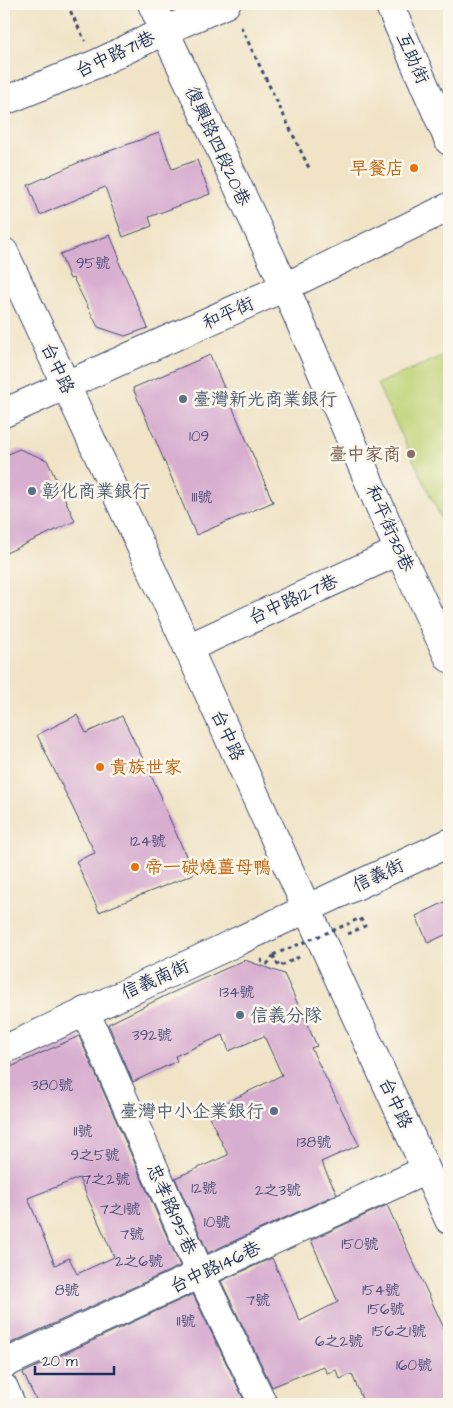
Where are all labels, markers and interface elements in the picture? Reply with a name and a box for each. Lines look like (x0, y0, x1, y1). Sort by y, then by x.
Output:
street label: 台中路71巷 (71, 25, 159, 84)
street label: 互助街 (390, 28, 435, 88)
street label: 復興路四段20巷 (179, 82, 256, 210)
place label: 早餐店 (350, 156, 404, 181)
marker: 早餐店 (408, 162, 420, 174)
house number: 95號 (76, 253, 110, 274)
street label: 和平街 (198, 291, 258, 336)
street label: 台中路 (35, 338, 80, 398)
place label: 臺灣新光商業銀行 (193, 387, 337, 412)
marker: 臺灣新光商業銀行 (177, 393, 189, 405)
house number: 109 (189, 426, 209, 447)
place label: 臺中家商 (329, 442, 401, 467)
marker: 臺中家商 (405, 448, 417, 460)
place label: 彰化商業銀行 (42, 479, 150, 504)
street label: 和平街38巷 (359, 481, 420, 576)
marker: 彰化商業銀行 (26, 485, 38, 497)
house number: 111號 (192, 487, 212, 508)
street label: 台中路127巷 (244, 569, 342, 630)
street label: 台中路 (205, 705, 250, 765)
place label: 貴族世家 (110, 755, 182, 780)
marker: 貴族世家 (94, 761, 106, 773)
house number: 124號 (130, 831, 166, 852)
street label: 信義街 (348, 853, 408, 898)
place label: 帝一碳燒薑母鴨 (145, 855, 271, 880)
marker: 帝一碳燒薑母鴨 (129, 861, 141, 873)
street label: 信義南街 (117, 953, 193, 1006)
house number: 134號 (220, 982, 254, 1003)
place label: 信義分隊 (250, 1003, 322, 1028)
marker: 信義分隊 (234, 1009, 246, 1021)
house number: 392號 (132, 1025, 172, 1046)
street label: 台中路 (373, 1073, 418, 1133)
house number: 380號 (31, 1075, 73, 1096)
place label: 臺灣中小企業銀行 (120, 1099, 264, 1124)
marker: 臺灣中小企業銀行 (268, 1105, 280, 1117)
house number: 11號 (74, 1121, 92, 1142)
house number: 138號 (297, 1132, 331, 1153)
house number: 9之5號 (70, 1145, 120, 1166)
street label: 忠孝路195巷 (140, 1160, 203, 1259)
house number: 7之2號 (82, 1169, 130, 1190)
house number: 12號 (191, 1178, 217, 1199)
house number: 2之3號 (255, 1180, 301, 1201)
house number: 7之1號 (99, 1199, 141, 1220)
house number: 10號 (204, 1212, 230, 1233)
house number: 7號 (120, 1224, 144, 1245)
house number: 150號 (341, 1234, 379, 1255)
street label: 台中路146巷 (166, 1235, 265, 1299)
house number: 2之6號 (115, 1251, 163, 1272)
house number: 8號 (55, 1280, 79, 1301)
house number: 154號 (362, 1280, 400, 1301)
house number: 7號 (246, 1290, 270, 1311)
house number: 156號 (368, 1299, 404, 1320)
house number: 11號 (177, 1311, 195, 1332)
house number: 156之1號 (372, 1321, 426, 1342)
house number: 6之2號 (315, 1331, 363, 1352)
scale bar (35, 1343, 114, 1375)
text: 20 m (42, 1351, 78, 1372)
house number: 160號 (396, 1355, 432, 1376)

